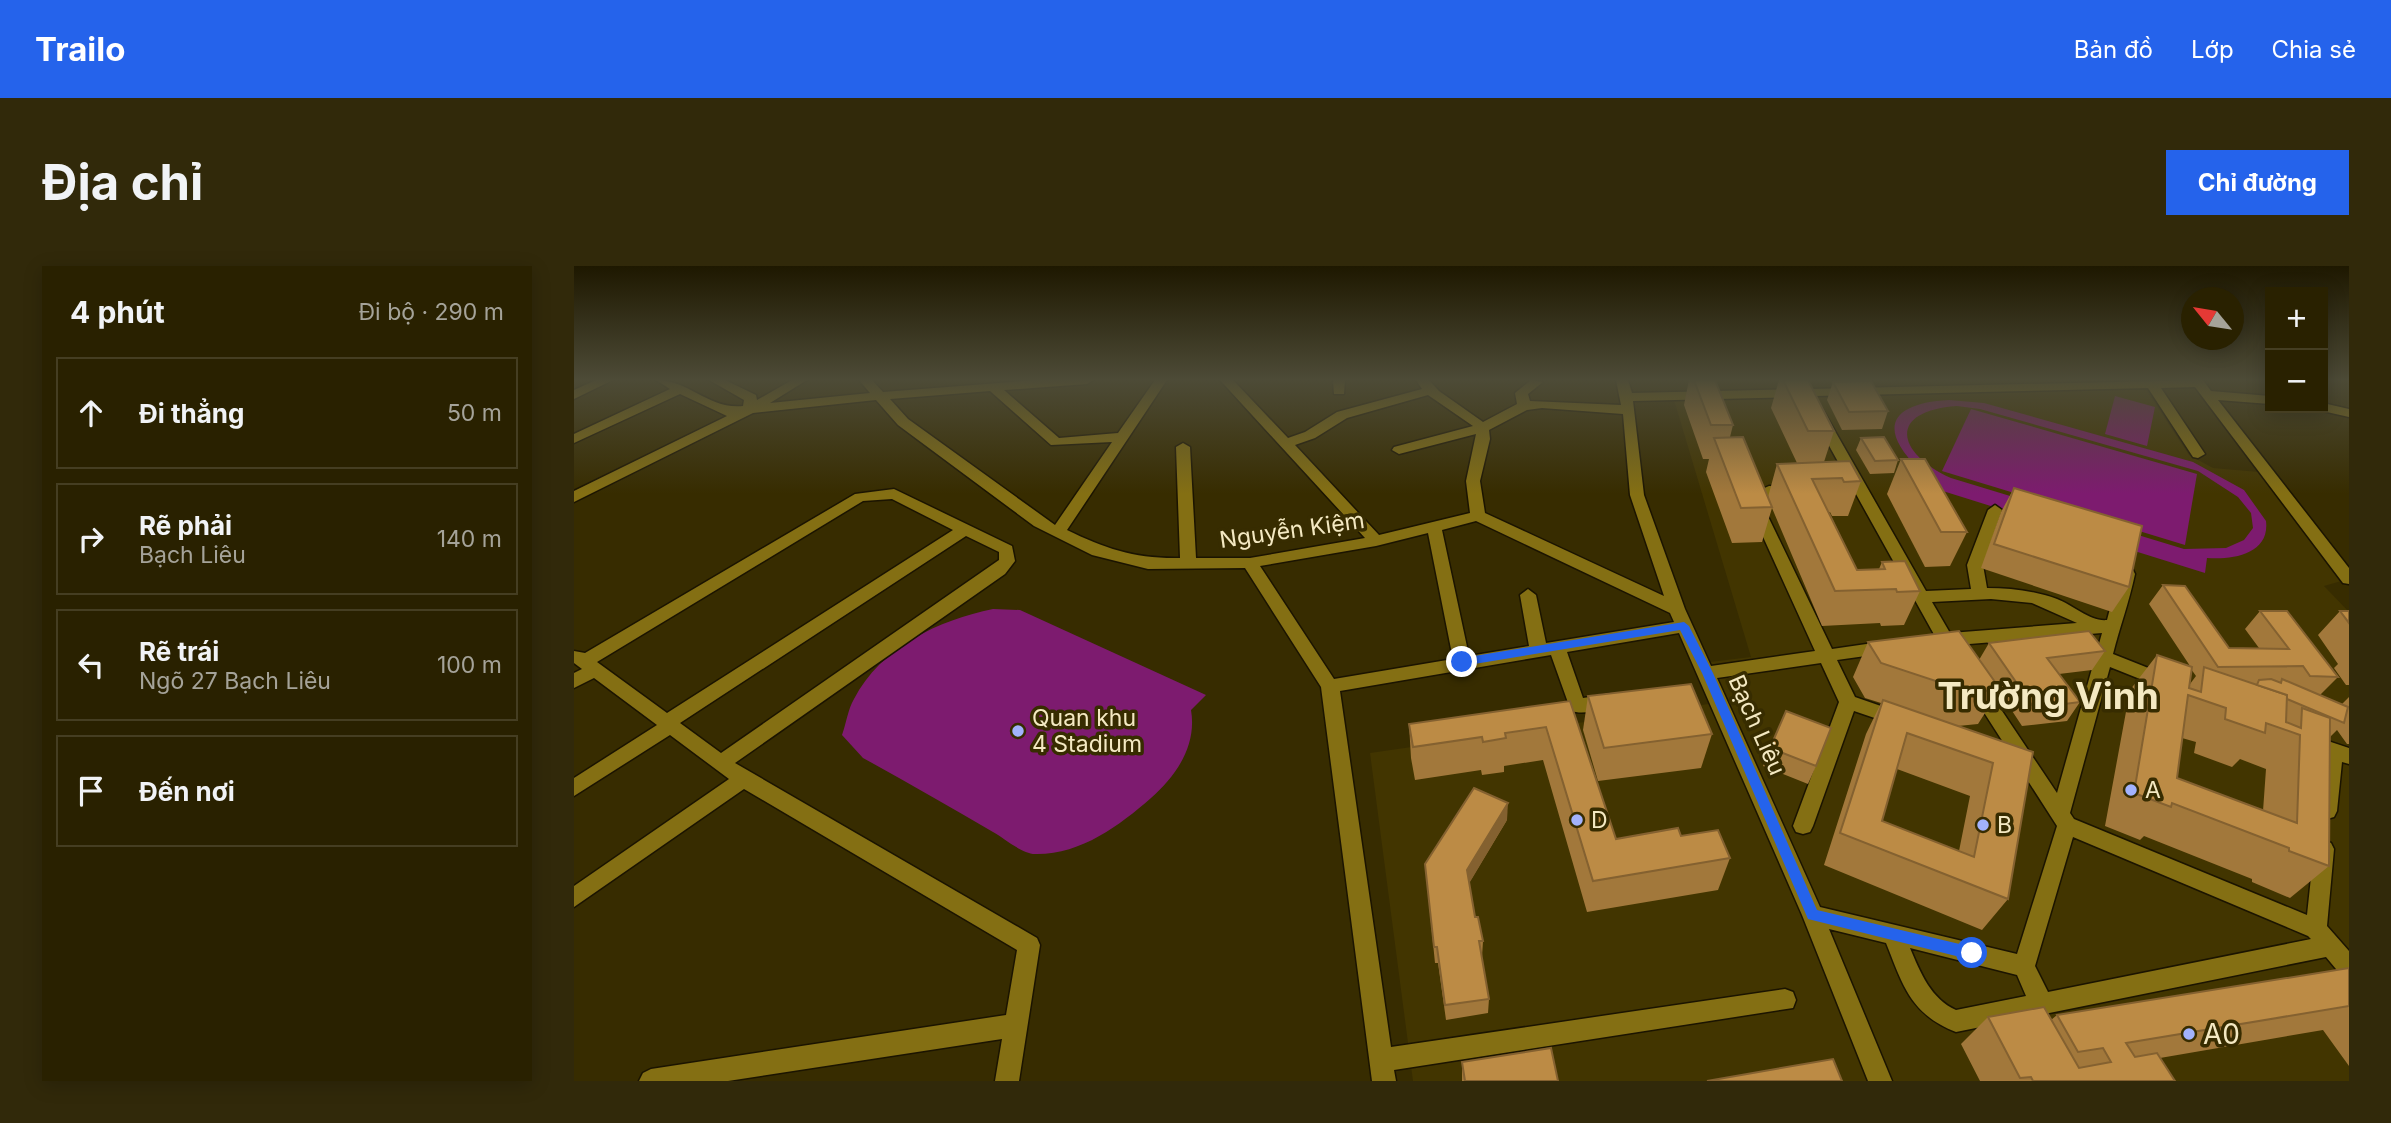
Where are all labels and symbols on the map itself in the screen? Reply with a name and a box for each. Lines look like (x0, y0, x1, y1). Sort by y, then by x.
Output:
north arrow (2181, 287, 2244, 350)
street label: Nguyễn Kiệm (1218, 506, 1366, 554)
route end (1446, 646, 1477, 677)
street label: Bạch Liêu (1722, 671, 1792, 779)
district label: Trường Vinh (1937, 673, 2159, 718)
place label: Quan khu 4 Stadium (1032, 704, 1142, 758)
marker: Quan khu 4 Stadium (1010, 723, 1026, 739)
place label: A (2145, 776, 2161, 804)
marker: A (2123, 782, 2139, 798)
place label: D (1591, 806, 1608, 834)
place label: B (1997, 811, 2012, 839)
marker: D (1569, 812, 1585, 828)
marker: B (1975, 817, 1991, 833)
route start (1956, 937, 1987, 968)
place label: A0 (2203, 1017, 2240, 1051)
marker: A0 (2181, 1026, 2197, 1042)

